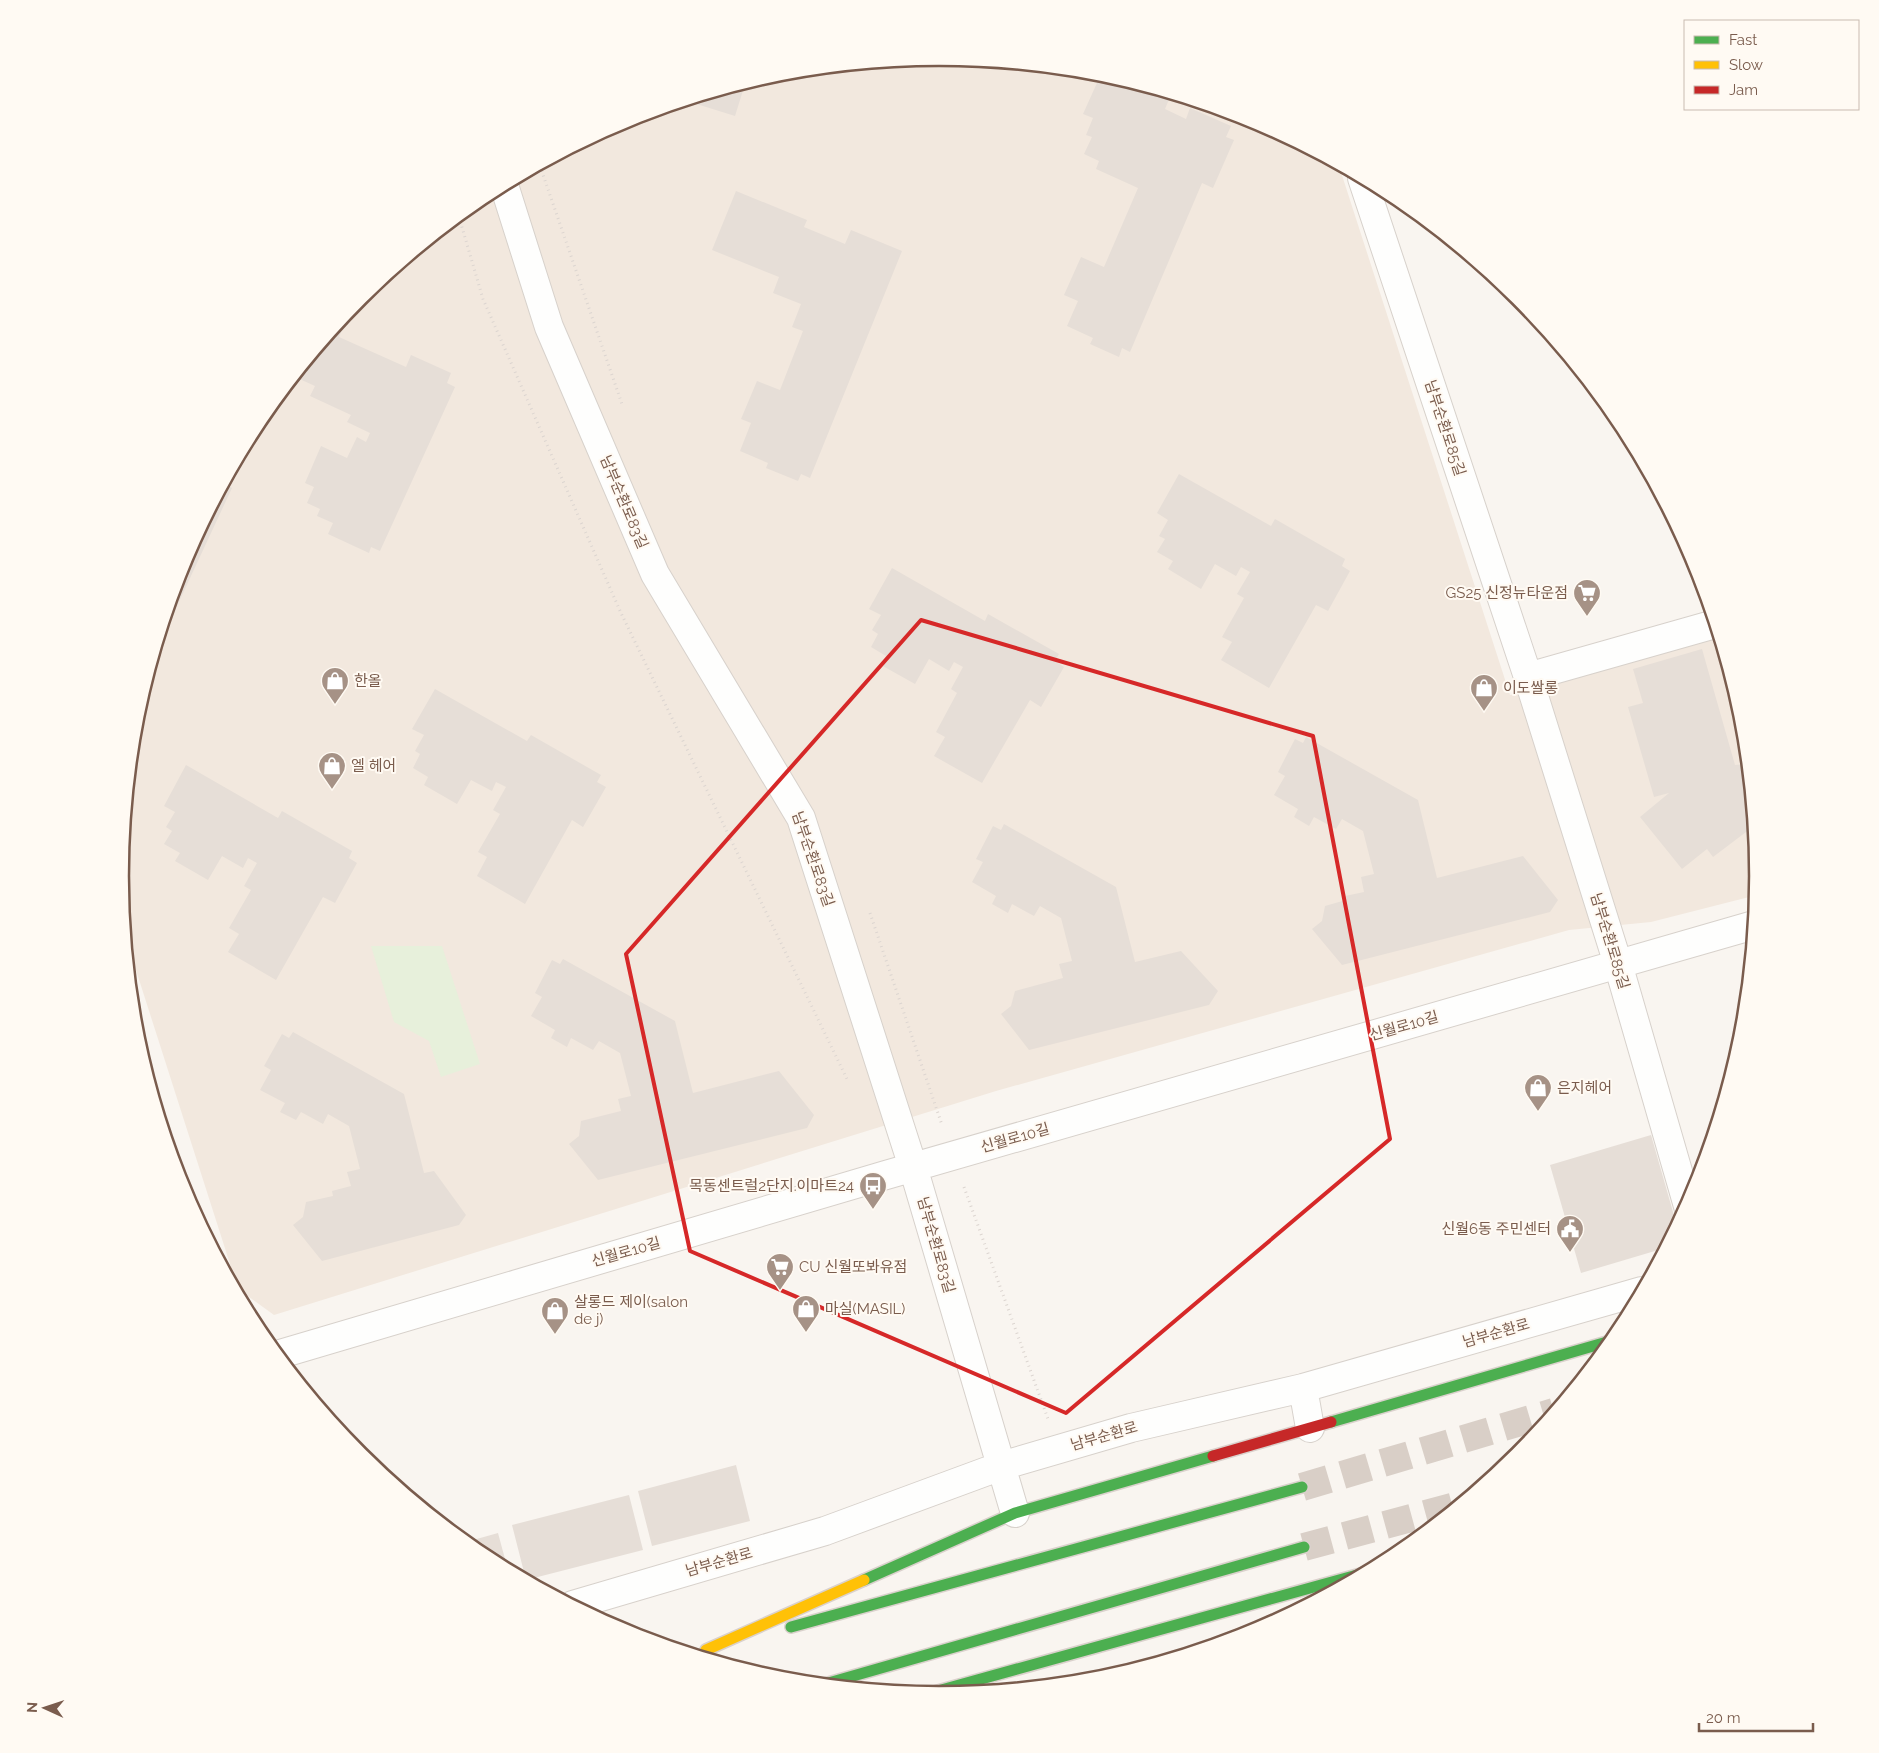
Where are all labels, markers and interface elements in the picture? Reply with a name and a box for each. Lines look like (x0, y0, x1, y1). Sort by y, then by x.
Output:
legend (1684, 20, 1859, 110)
text: Fast (1729, 31, 1757, 49)
text: Slow (1729, 56, 1763, 74)
text: Jam (1729, 81, 1758, 99)
street label: 남부순환로85길 (1421, 378, 1469, 478)
street label: 남부순환로83길 (596, 453, 652, 551)
supermarket icon: GS25 신정뉴타운점 (1572, 578, 1602, 617)
place label: GS25 신정뉴타운점 (1446, 584, 1568, 602)
shop icon: 한올 (320, 666, 350, 705)
place label: 한올 (354, 672, 382, 690)
shop icon: 이도쌀롱 (1469, 673, 1499, 712)
place label: 이도쌀롱 (1503, 679, 1558, 697)
shop icon: 엘 헤어 (317, 751, 347, 790)
place label: 엘 헤어 (351, 757, 396, 775)
street label: 남부순환로83길 (788, 809, 838, 909)
street label: 남부순환로85길 (1587, 891, 1633, 991)
street label: 신월로10길 (1367, 1008, 1441, 1044)
shop icon: 은지헤어 (1523, 1073, 1553, 1112)
place label: 은지헤어 (1557, 1079, 1612, 1097)
street label: 신월로10길 (978, 1120, 1052, 1156)
bus stop icon: 목동센트럴2단지.이마트24 (858, 1171, 888, 1210)
place label: 목동센트럴2단지.이마트24 (689, 1177, 854, 1195)
street label: 남부순환로83길 (914, 1195, 958, 1295)
public building icon: 신월6동 주민센터 (1555, 1214, 1585, 1253)
place label: 신월6동 주민센터 (1442, 1220, 1551, 1238)
street label: 신월로10길 (589, 1234, 663, 1270)
supermarket icon: CU 신월또봐유점 (765, 1252, 795, 1291)
place label: CU 신월또봐유점 (799, 1258, 907, 1276)
place label: 살롱드 제이(salon de j) (574, 1293, 688, 1328)
shop icon: 마실(MASIL) (791, 1294, 821, 1333)
shop icon: 살롱드 제이(salon de j) (540, 1296, 570, 1335)
place label: 마실(MASIL) (825, 1300, 905, 1318)
street label: 남부순환로 (1460, 1315, 1532, 1351)
street label: 남부순환로 (1068, 1418, 1140, 1454)
street label: 남부순환로 (683, 1544, 755, 1580)
north arrow (20, 1683, 70, 1733)
scale bar (1699, 1700, 1813, 1732)
text: N (24, 1702, 40, 1713)
text: 20 m (1706, 1709, 1741, 1727)

